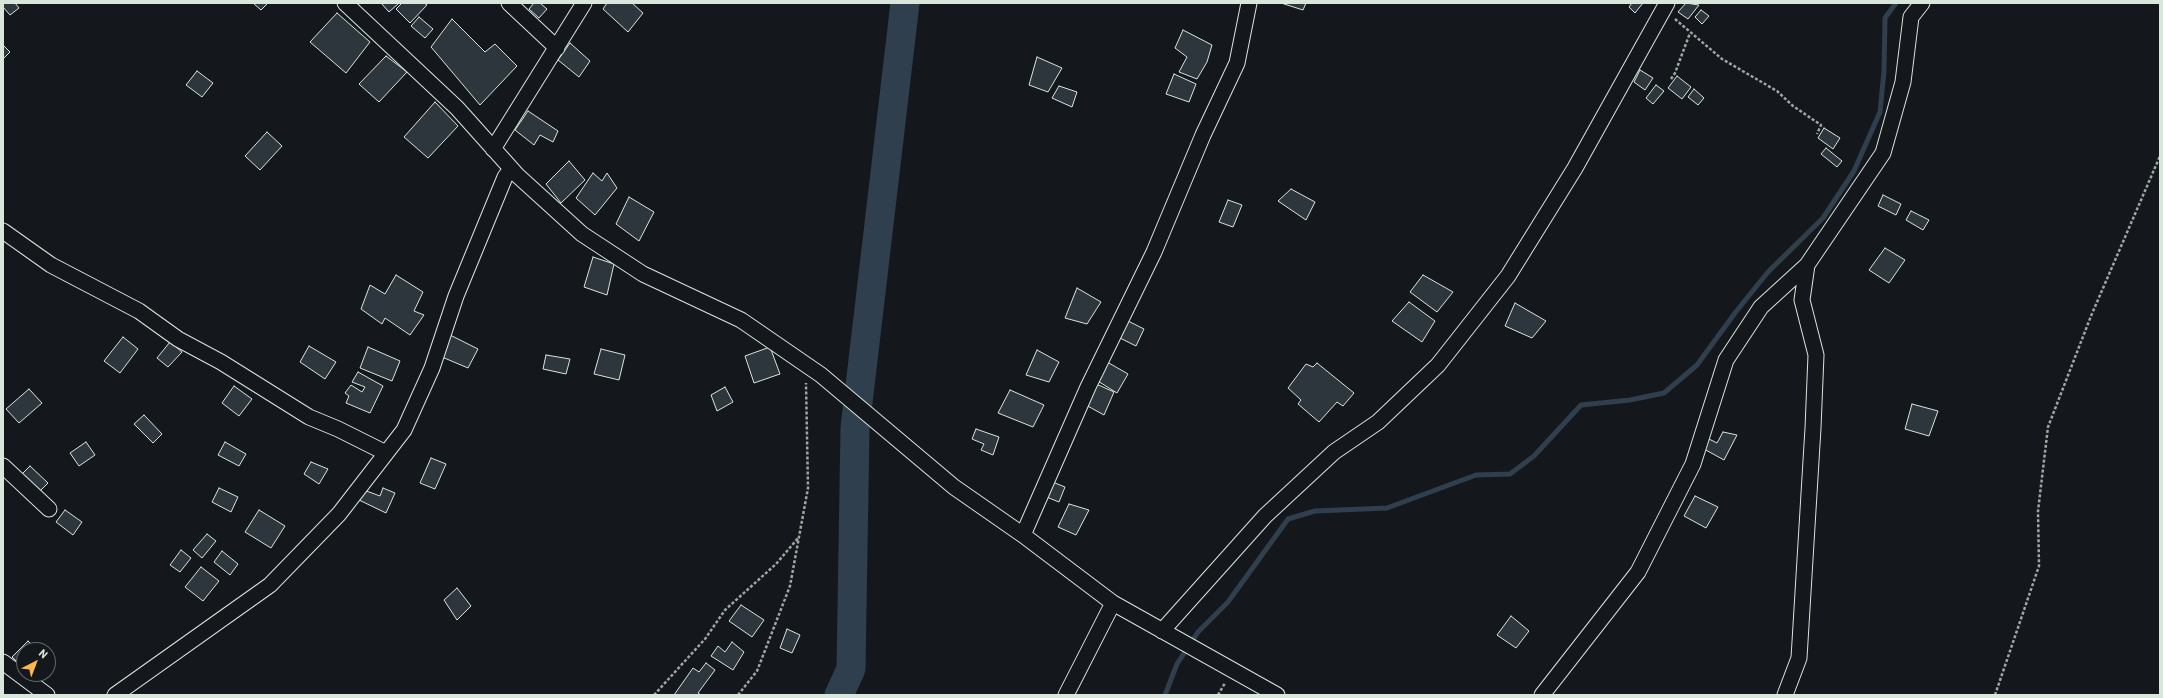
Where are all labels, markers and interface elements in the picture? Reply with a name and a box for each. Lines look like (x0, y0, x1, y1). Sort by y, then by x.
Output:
north arrow (16, 642, 56, 682)
text: N (37, 646, 51, 661)

